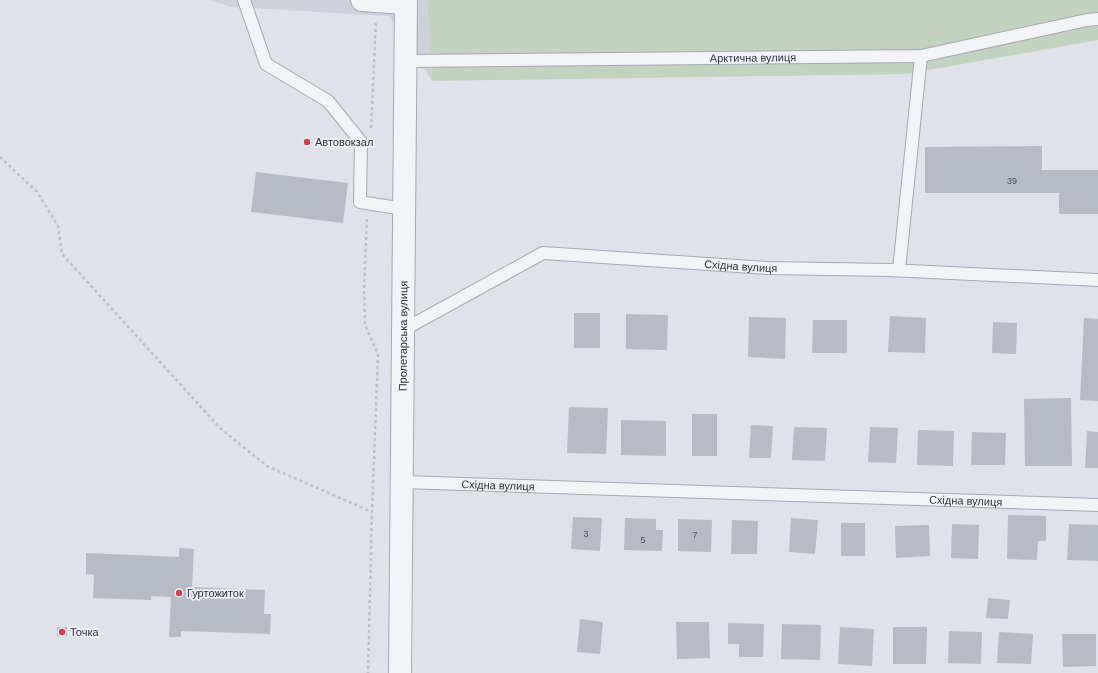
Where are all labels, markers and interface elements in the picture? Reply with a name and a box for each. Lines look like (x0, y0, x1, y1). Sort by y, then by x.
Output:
street label: Арктична вулиця (710, 51, 796, 64)
place label: Автовокзал (315, 136, 373, 148)
marker: Автовокзал (302, 137, 312, 147)
house number: 39 (1007, 176, 1017, 186)
street label: Східна вулиця (704, 258, 778, 274)
street label: Пролетарська вулиця (397, 281, 409, 391)
street label: Східна вулиця (461, 478, 535, 492)
street label: Східна вулиця (929, 493, 1003, 508)
house number: 3 (583, 529, 589, 539)
house number: 7 (692, 530, 698, 540)
house number: 5 (640, 535, 646, 545)
place label: Гуртожиток (187, 587, 244, 599)
marker: Гуртожиток (174, 588, 184, 598)
place label: Точка (70, 626, 100, 638)
marker: Точка (57, 627, 67, 637)

